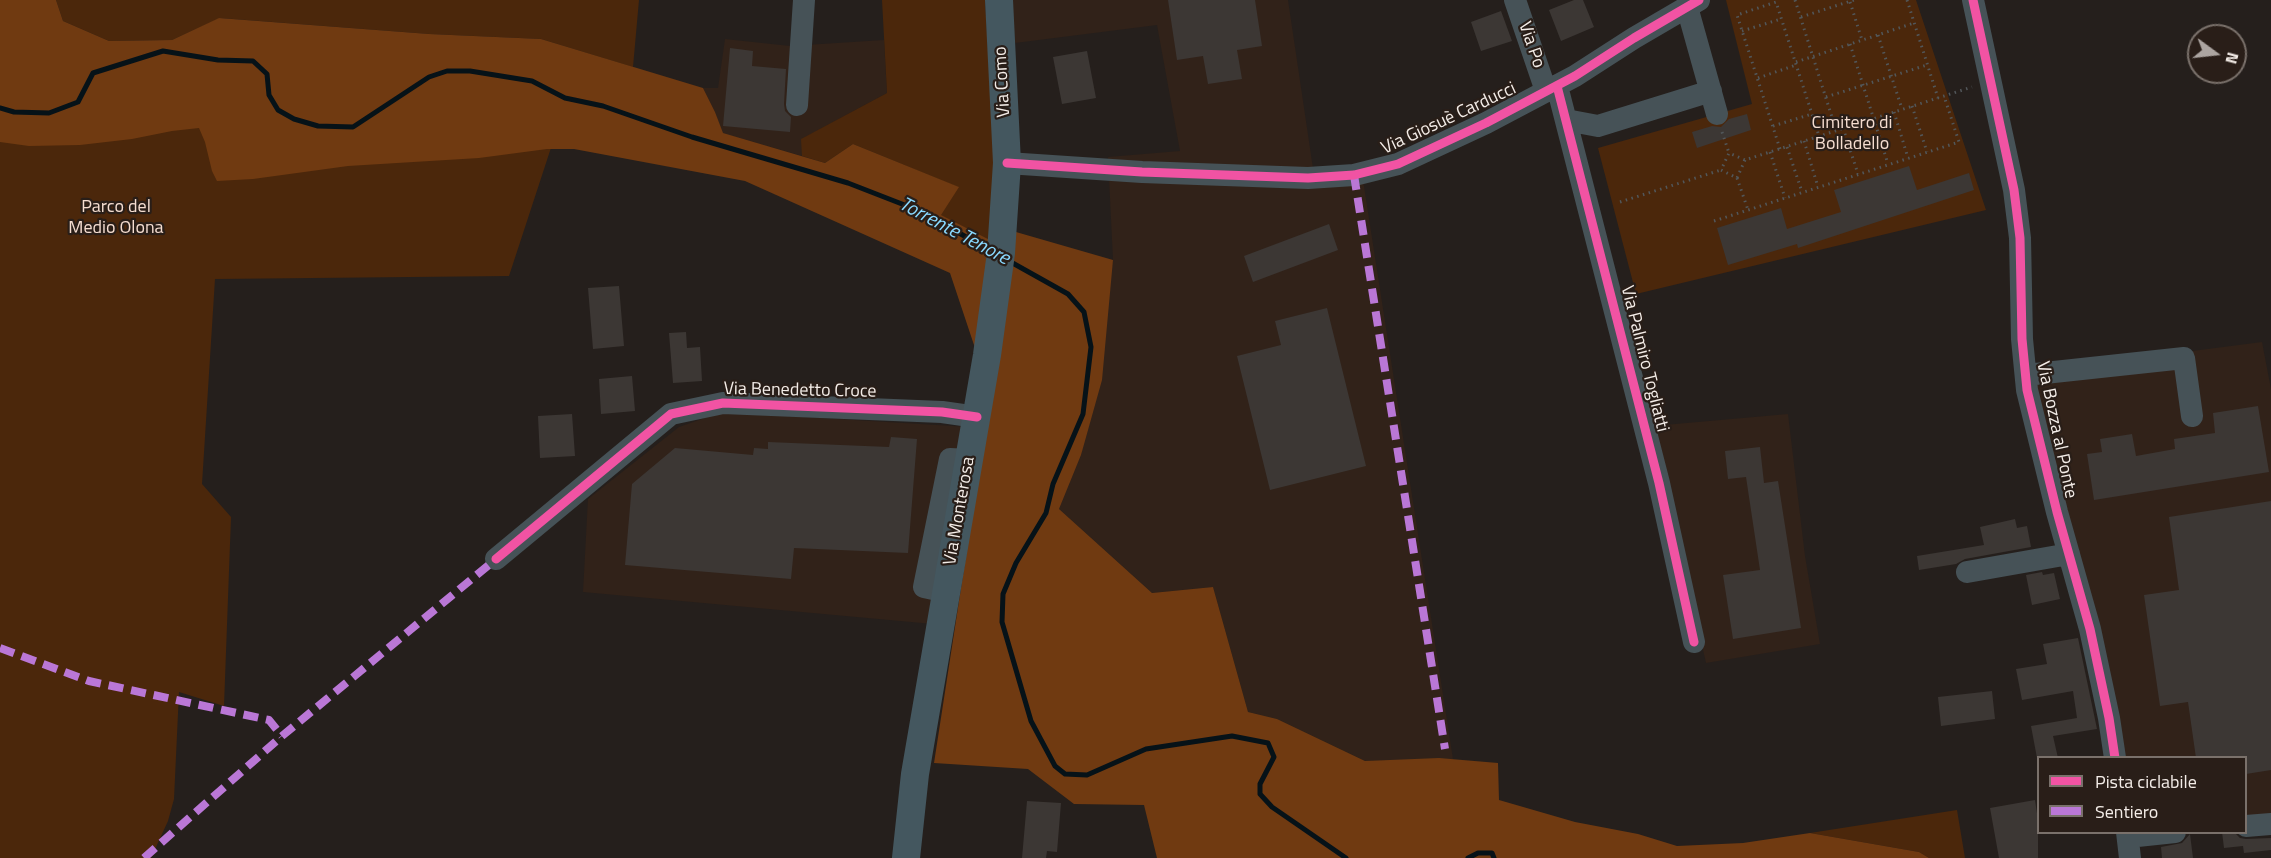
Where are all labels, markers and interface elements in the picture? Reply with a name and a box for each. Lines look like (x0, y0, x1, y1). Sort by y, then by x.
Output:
street label: Via Po (1513, 19, 1549, 71)
north arrow (2187, 24, 2247, 84)
street label: Via Como (990, 46, 1016, 118)
text: N (2219, 50, 2245, 67)
street label: Via Giosuè Carducci (1378, 78, 1520, 160)
park label: Cimitero di Bolladello (1811, 113, 1893, 156)
water label: Torrente Tenore (895, 193, 1013, 271)
park label: Parco del Medio Olona (68, 197, 164, 240)
street label: Via Palmiro Togliatti (1615, 284, 1673, 434)
street label: Via Bozza al Ponte (2031, 360, 2081, 500)
street label: Via Benedetto Croce (723, 379, 877, 403)
street label: Via Monterosa (940, 455, 980, 567)
legend (2037, 756, 2247, 834)
text: Pista ciclabile (2095, 768, 2197, 795)
text: Sentiero (2095, 798, 2158, 825)

